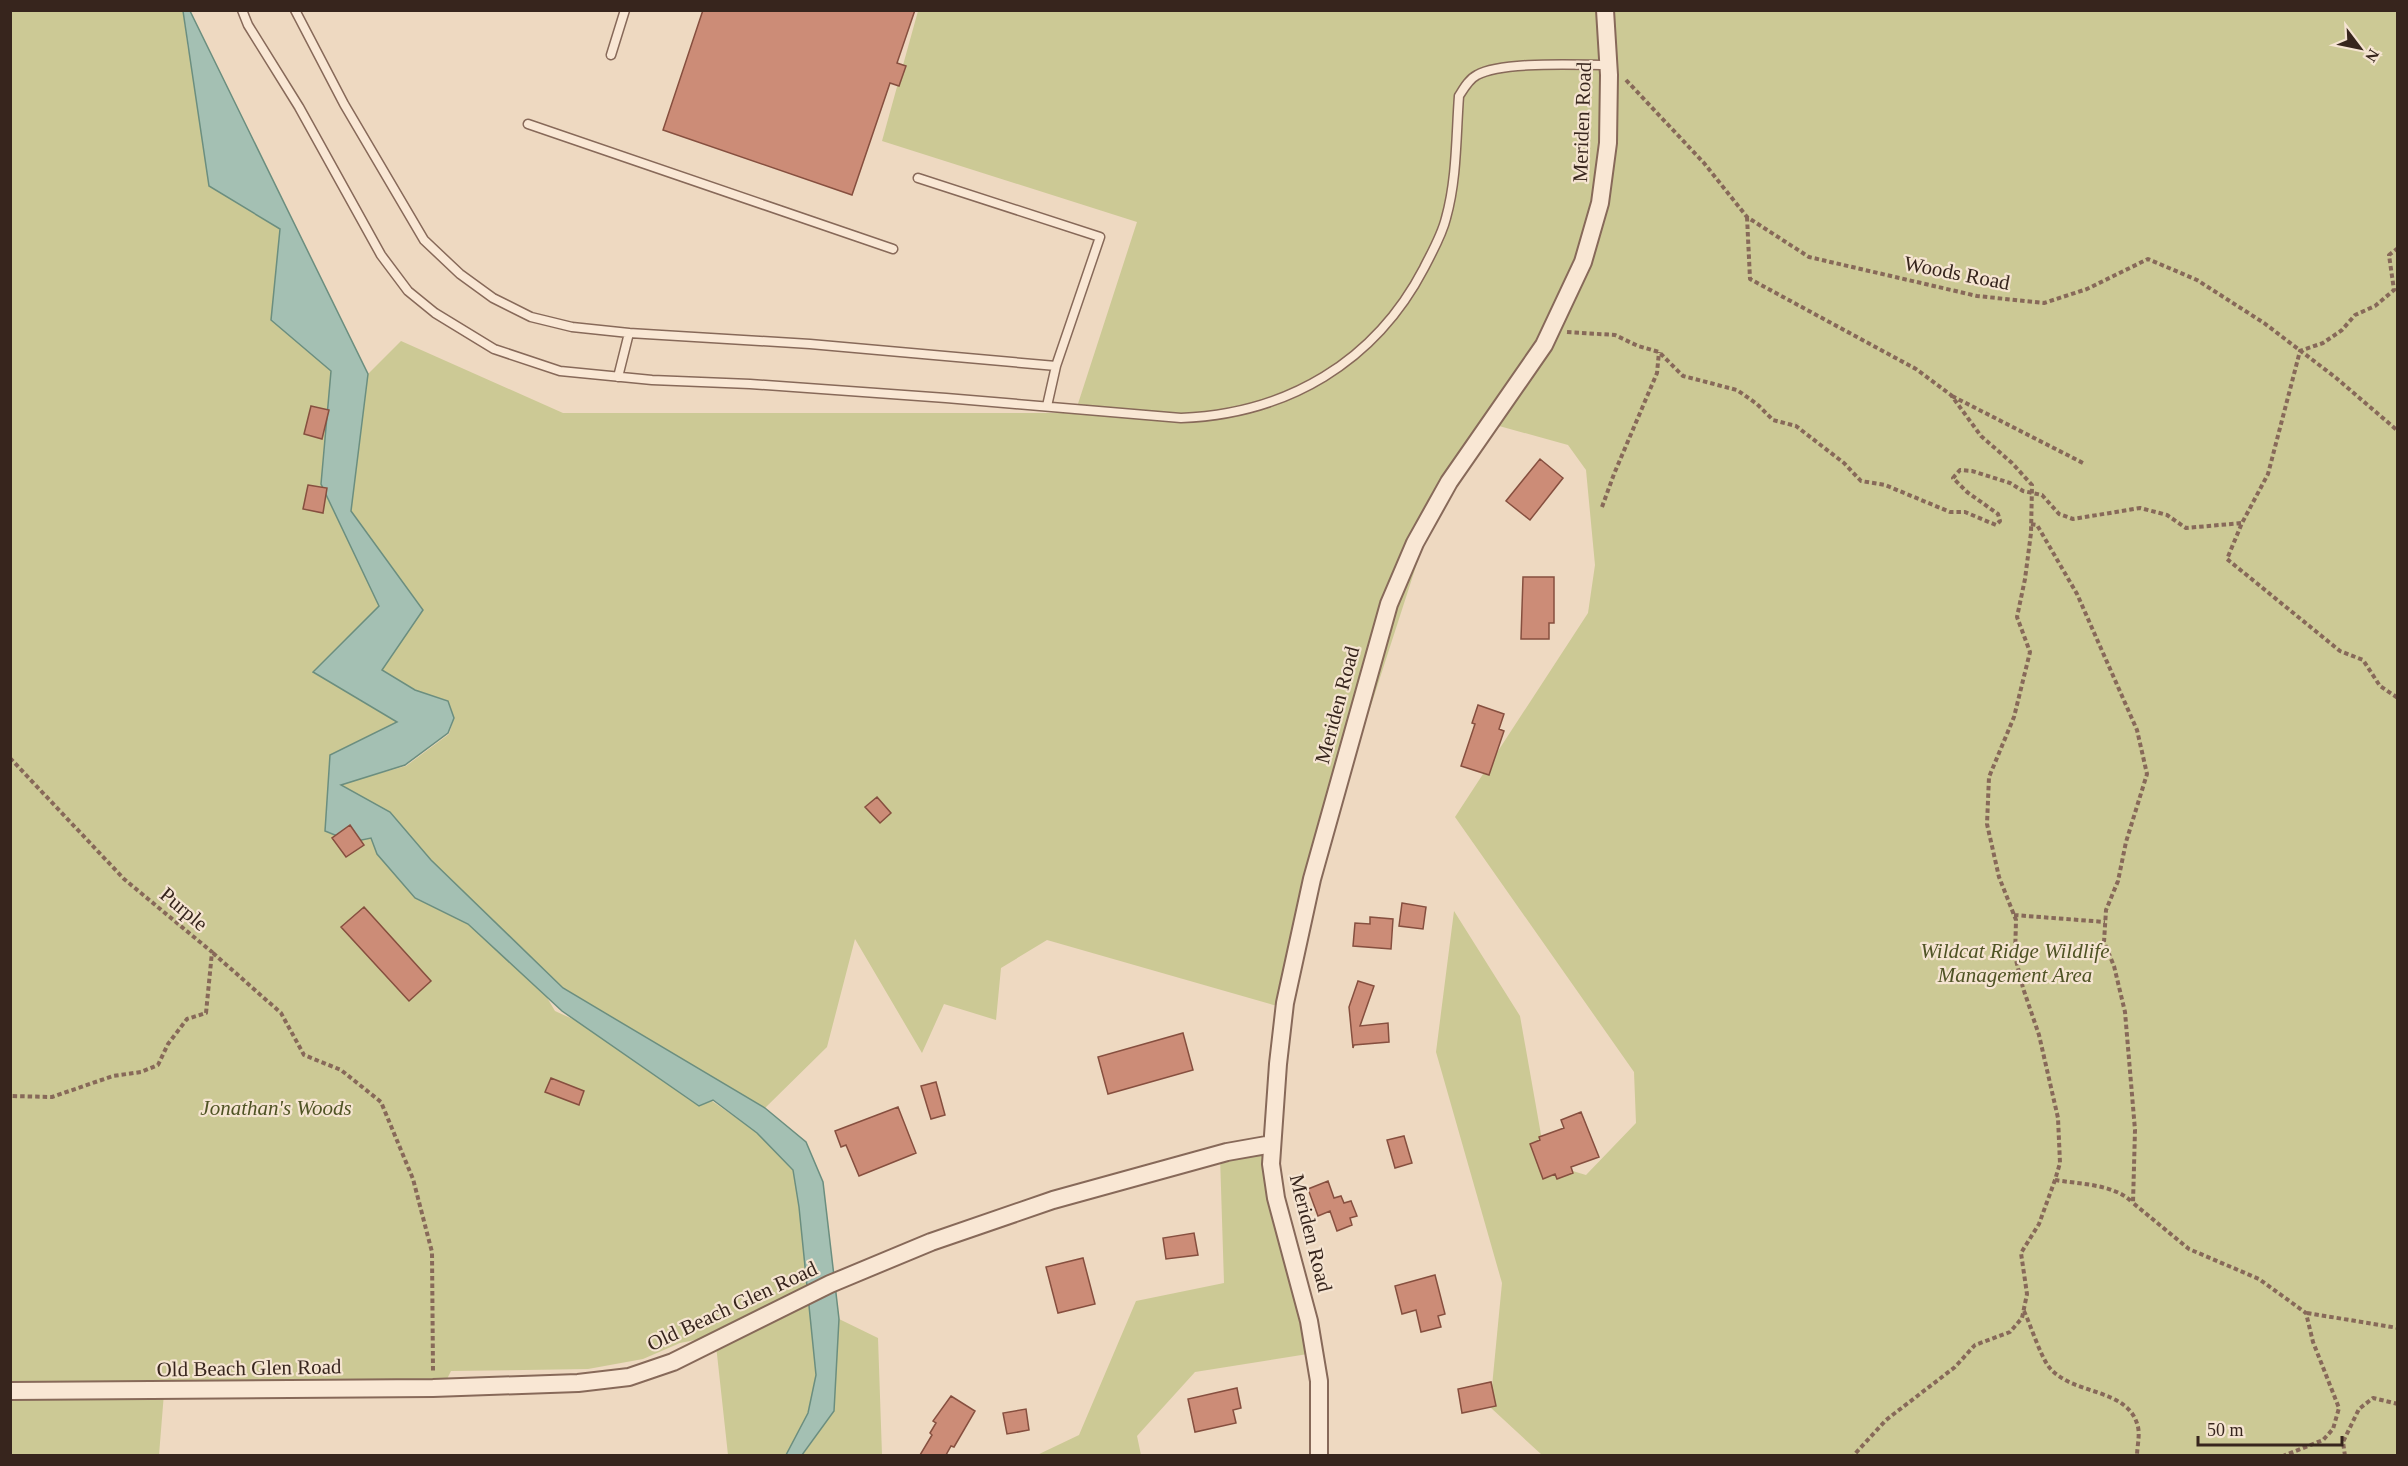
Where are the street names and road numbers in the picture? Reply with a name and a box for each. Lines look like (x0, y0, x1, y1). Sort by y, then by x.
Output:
street label: Meriden Road (1568, 61, 1596, 183)
street label: Woods Road (1902, 251, 2012, 295)
street label: Meriden Road (1310, 643, 1364, 766)
street label: Purple (155, 882, 213, 936)
street label: Meriden Road (1285, 1172, 1337, 1295)
street label: Old Beach Glen Road (643, 1256, 821, 1356)
street label: Old Beach Glen Road (156, 1354, 342, 1382)

